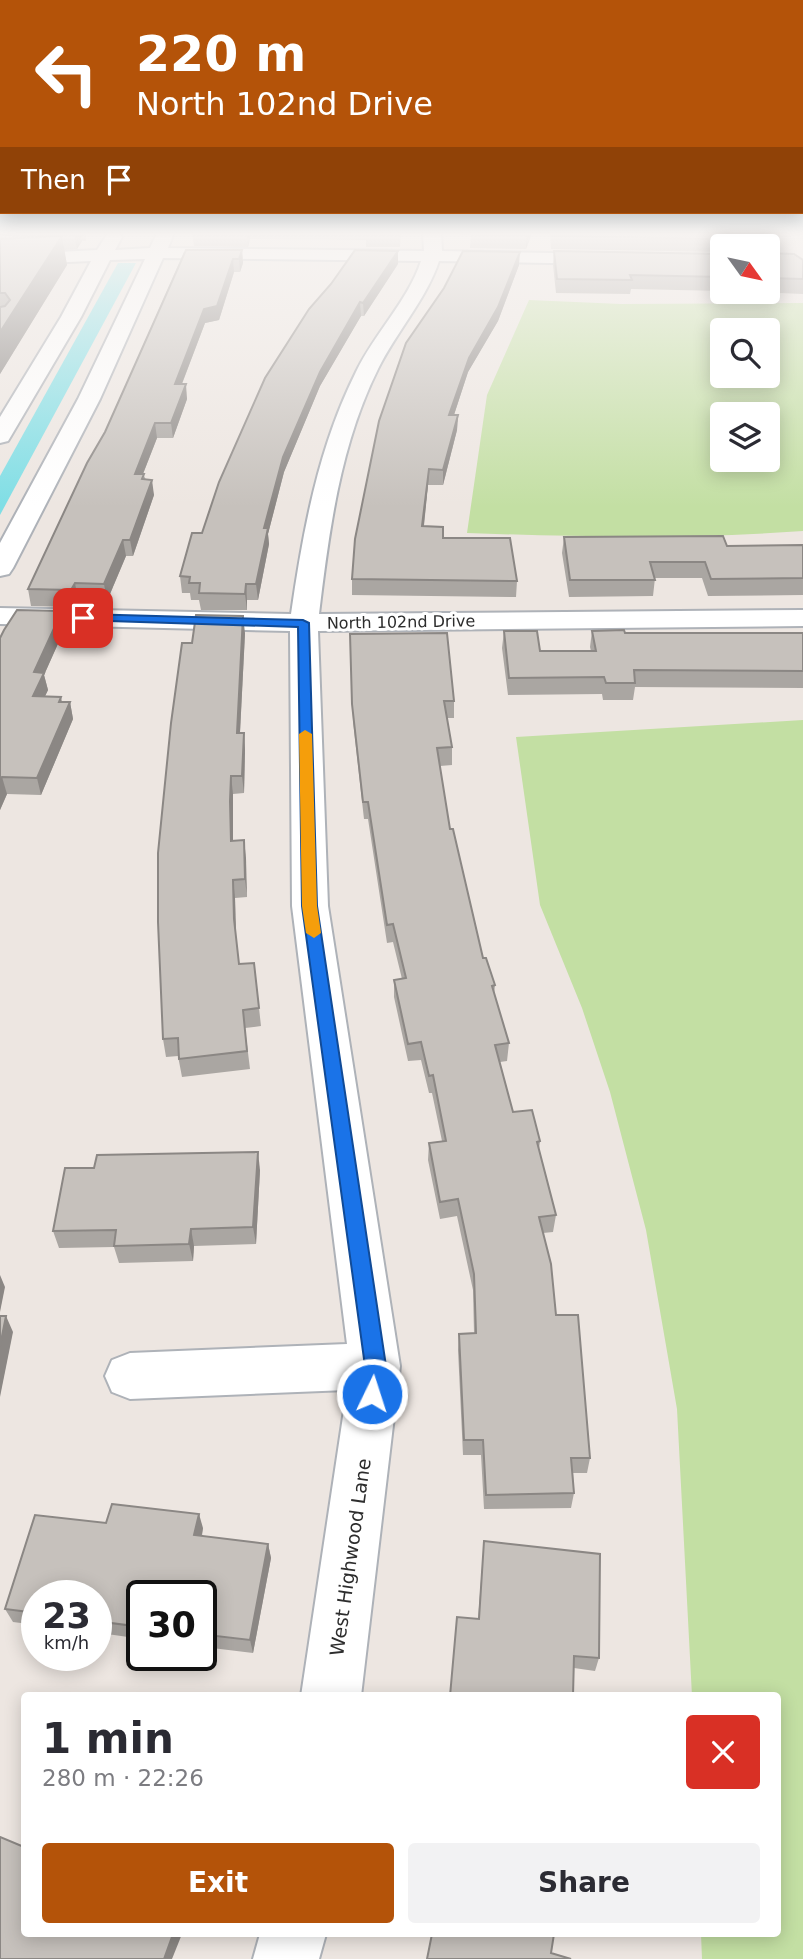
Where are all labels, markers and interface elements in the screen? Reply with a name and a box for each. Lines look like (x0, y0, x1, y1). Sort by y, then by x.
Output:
text: 220 m (136, 26, 306, 83)
icon: left (21, 28, 112, 119)
text: North 102nd Drive (136, 85, 433, 123)
icon: arrive (100, 161, 138, 199)
text: Then (21, 165, 86, 195)
north arrow (710, 234, 780, 304)
map controls (710, 234, 780, 472)
button: search (710, 318, 780, 388)
button: layers (710, 402, 780, 472)
pin (53, 588, 113, 648)
icon: arrive (64, 599, 102, 637)
street label: North 102nd Drive (327, 611, 475, 633)
position arrow (335, 1357, 409, 1431)
street label: West Highwood Lane (325, 1457, 375, 1657)
speed limit sign: 30 (126, 1580, 217, 1671)
text: 23 (42, 1596, 91, 1636)
text: km/h (44, 1632, 89, 1653)
text: 1 min (42, 1714, 174, 1763)
button: close (686, 1715, 760, 1789)
text: 280 m · 22:26 (42, 1765, 204, 1791)
button: Exit (42, 1843, 394, 1923)
button: Share (408, 1843, 760, 1923)

